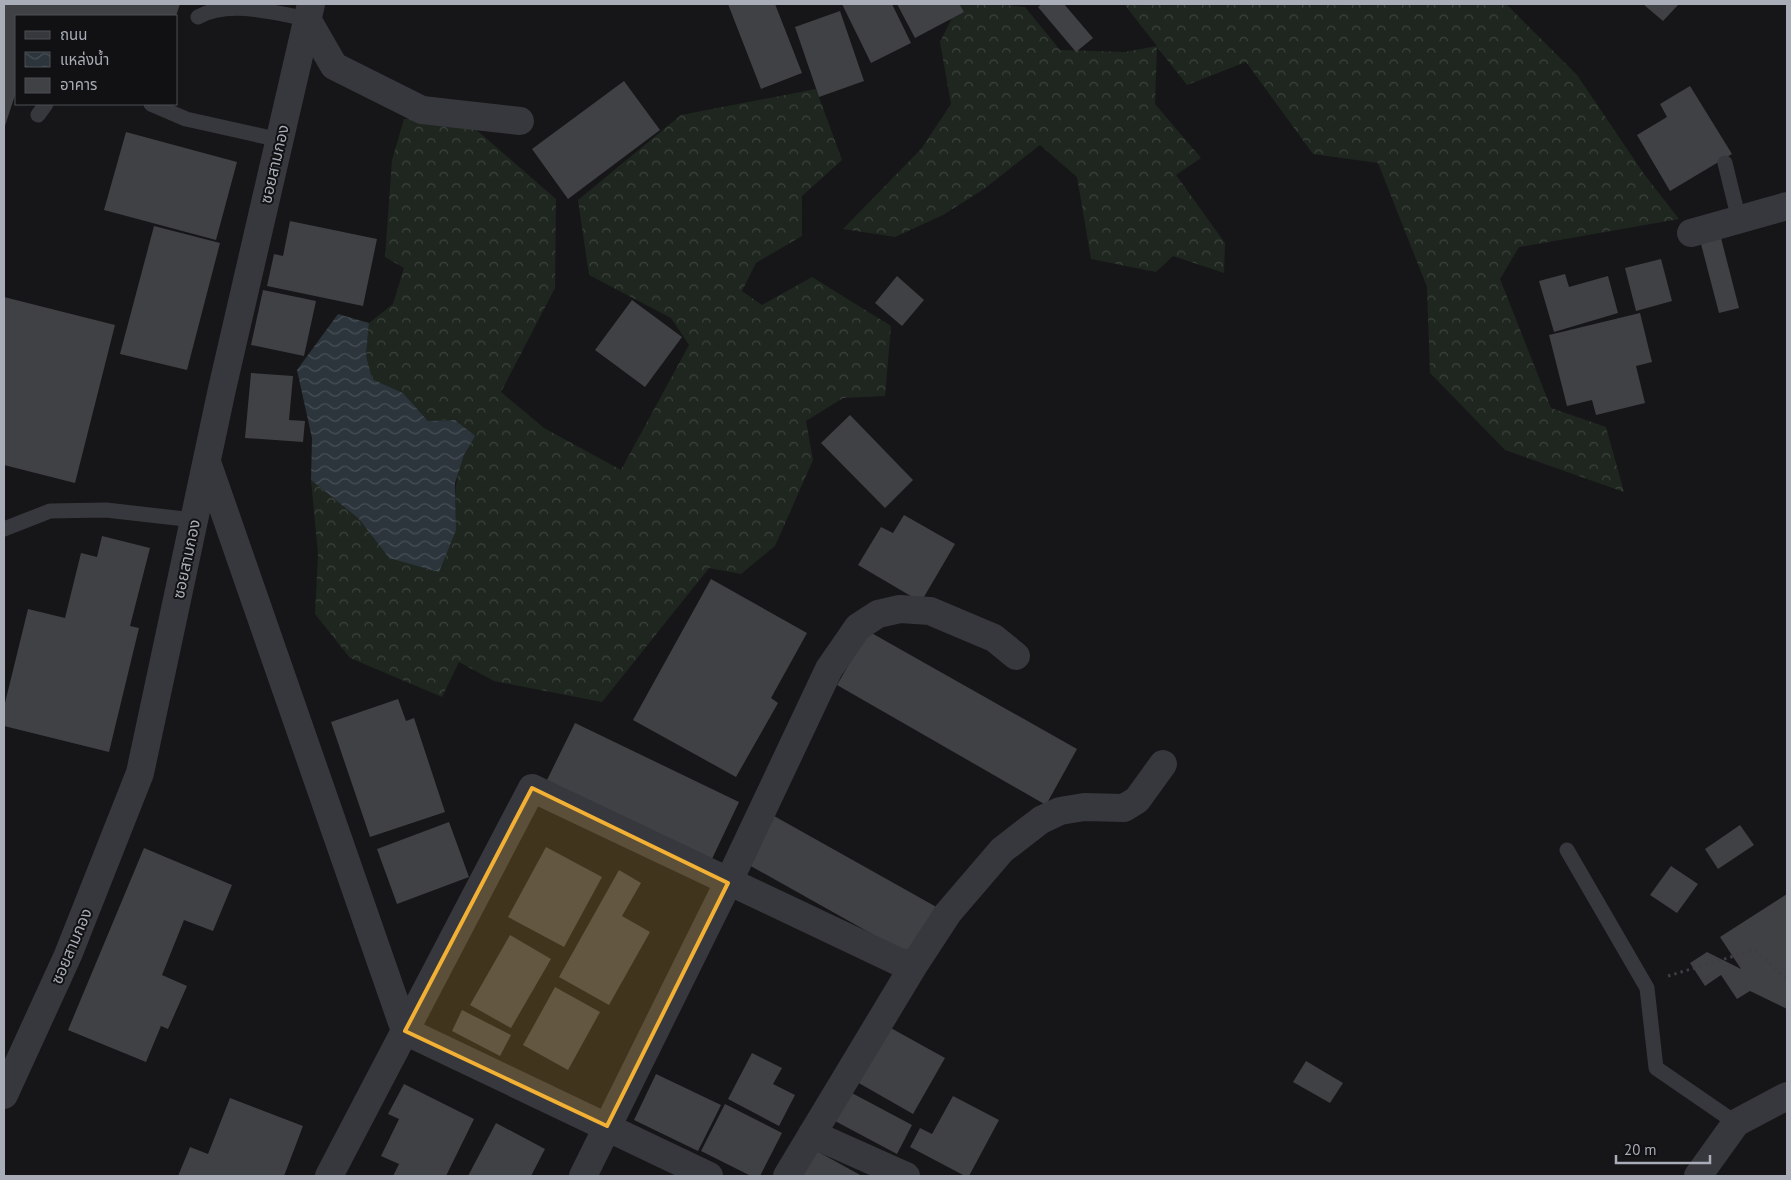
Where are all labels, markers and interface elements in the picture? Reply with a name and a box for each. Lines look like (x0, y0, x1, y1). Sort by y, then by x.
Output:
legend (15, 15, 178, 105)
text: ถนน (60, 25, 87, 44)
text: แหล่งน้ำ (60, 49, 109, 69)
text: อาคาร (60, 75, 97, 94)
street label: ซอยสามกอง (255, 123, 293, 205)
street label: ซอยสามกอง (168, 518, 204, 600)
street label: ซอยสามกอง (46, 905, 96, 987)
scale bar (1616, 1132, 1710, 1164)
text: 20 m (1624, 1140, 1657, 1159)

